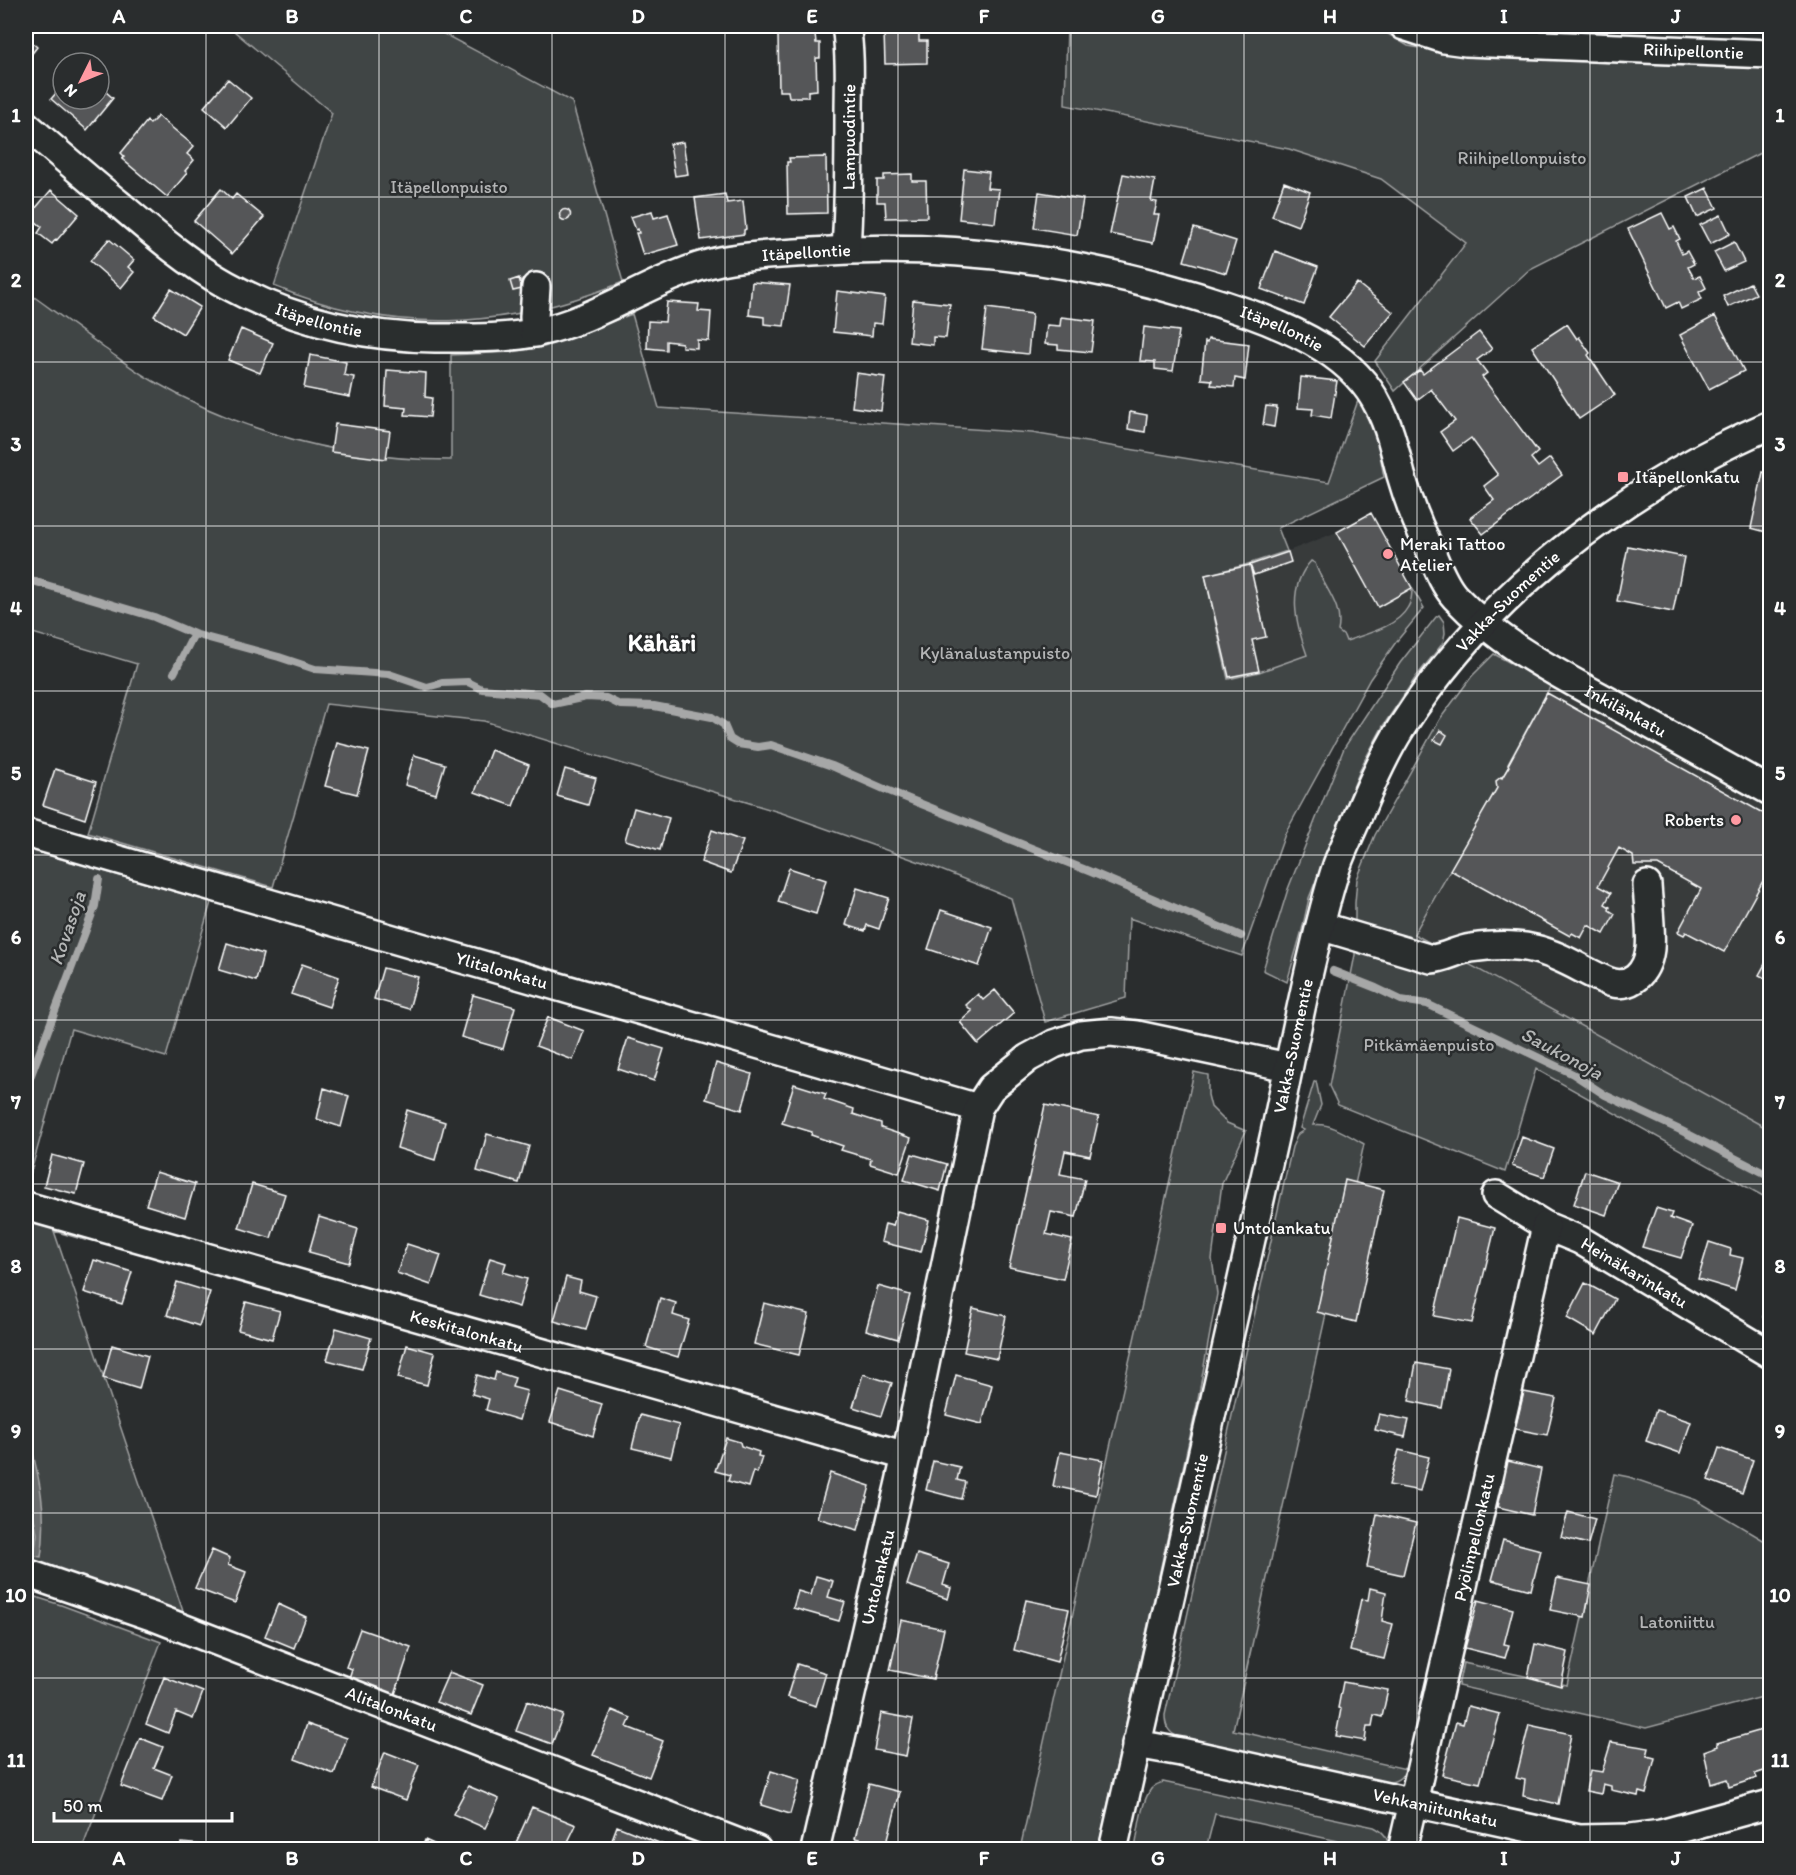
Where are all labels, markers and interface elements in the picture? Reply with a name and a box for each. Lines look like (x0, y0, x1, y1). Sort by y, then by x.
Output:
text: A (112, 4, 126, 28)
text: B (286, 4, 299, 28)
text: C (460, 4, 473, 28)
text: D (631, 4, 645, 28)
text: E (806, 4, 818, 28)
text: F (979, 4, 990, 28)
text: G (1151, 4, 1165, 28)
text: H (1323, 4, 1337, 28)
text: I (1500, 4, 1508, 28)
text: J (1670, 4, 1681, 28)
street label: Riihipellontie (1643, 38, 1744, 64)
north arrow (51, 51, 111, 111)
text: N (60, 80, 81, 101)
street label: Lampuodintie (837, 84, 860, 190)
text: 1 (11, 103, 21, 127)
text: 1 (1775, 103, 1785, 127)
park label: Riihipellonpuisto (1458, 147, 1586, 169)
park label: Itäpellonpuisto (390, 176, 508, 198)
street label: Itäpellontie (761, 239, 851, 266)
text: 2 (11, 268, 22, 292)
text: 2 (1775, 268, 1786, 292)
street label: Itäpellontie (272, 297, 364, 342)
street label: Itäpellontie (1237, 300, 1328, 357)
text: 3 (11, 432, 22, 456)
text: 3 (1775, 432, 1786, 456)
place label: Itäpellonkatu (1635, 466, 1740, 488)
marker: Itäpellonkatu (1616, 470, 1630, 484)
place label: Meraki Tattoo Atelier (1400, 533, 1505, 576)
street label: Vakka-Suomentie (1451, 546, 1564, 657)
marker: Meraki Tattoo Atelier (1381, 547, 1395, 561)
text: 4 (10, 596, 22, 620)
text: 4 (1774, 596, 1786, 620)
district label: Kähäri (628, 628, 696, 657)
park label: Kylänalustanpuisto (920, 642, 1070, 664)
street label: Inkilänkatu (1581, 680, 1670, 742)
text: 5 (11, 761, 22, 785)
text: 5 (1775, 761, 1786, 785)
place label: Roberts (1665, 809, 1724, 831)
marker: Roberts (1729, 813, 1743, 827)
water label: Kovasoja (43, 887, 91, 968)
text: 6 (11, 925, 22, 949)
text: 6 (1775, 925, 1786, 949)
street label: Ylitalonkatu (453, 947, 550, 994)
street label: Vakka-Suomentie (1268, 976, 1318, 1115)
water label: Saukonoja (1517, 1022, 1608, 1085)
park label: Pitkämäenpuisto (1364, 1034, 1494, 1056)
text: 7 (10, 1090, 21, 1114)
text: 7 (1774, 1090, 1785, 1114)
place label: Untolankatu (1233, 1217, 1330, 1239)
marker: Untolankatu (1214, 1221, 1228, 1235)
street label: Heinäkarinkatu (1577, 1232, 1692, 1313)
text: 8 (11, 1254, 22, 1278)
text: 8 (1775, 1254, 1786, 1278)
street label: Keskitalonkatu (407, 1305, 526, 1358)
text: 9 (11, 1419, 21, 1443)
text: 9 (1775, 1419, 1785, 1443)
street label: Vakka-Suomentie (1162, 1451, 1213, 1590)
street label: Pyölinpellonkatu (1449, 1471, 1500, 1603)
street label: Untolankatu (856, 1527, 900, 1627)
text: 10 (5, 1583, 27, 1607)
text: 10 (1769, 1583, 1791, 1607)
park label: Latoniittu (1639, 1611, 1715, 1633)
street label: Alitalonkatu (343, 1681, 441, 1736)
text: 11 (7, 1748, 26, 1772)
text: 11 (1771, 1748, 1790, 1772)
street label: Vehkaniitunkatu (1371, 1783, 1500, 1832)
scale bar (54, 1785, 232, 1823)
text: 50 m (63, 1795, 103, 1817)
text: A (112, 1846, 126, 1870)
text: B (286, 1846, 299, 1870)
text: C (460, 1846, 473, 1870)
text: D (631, 1846, 645, 1870)
text: E (806, 1846, 818, 1870)
text: F (979, 1846, 990, 1870)
text: G (1151, 1846, 1165, 1870)
text: H (1323, 1846, 1337, 1870)
text: I (1500, 1846, 1508, 1870)
text: J (1670, 1846, 1681, 1870)

